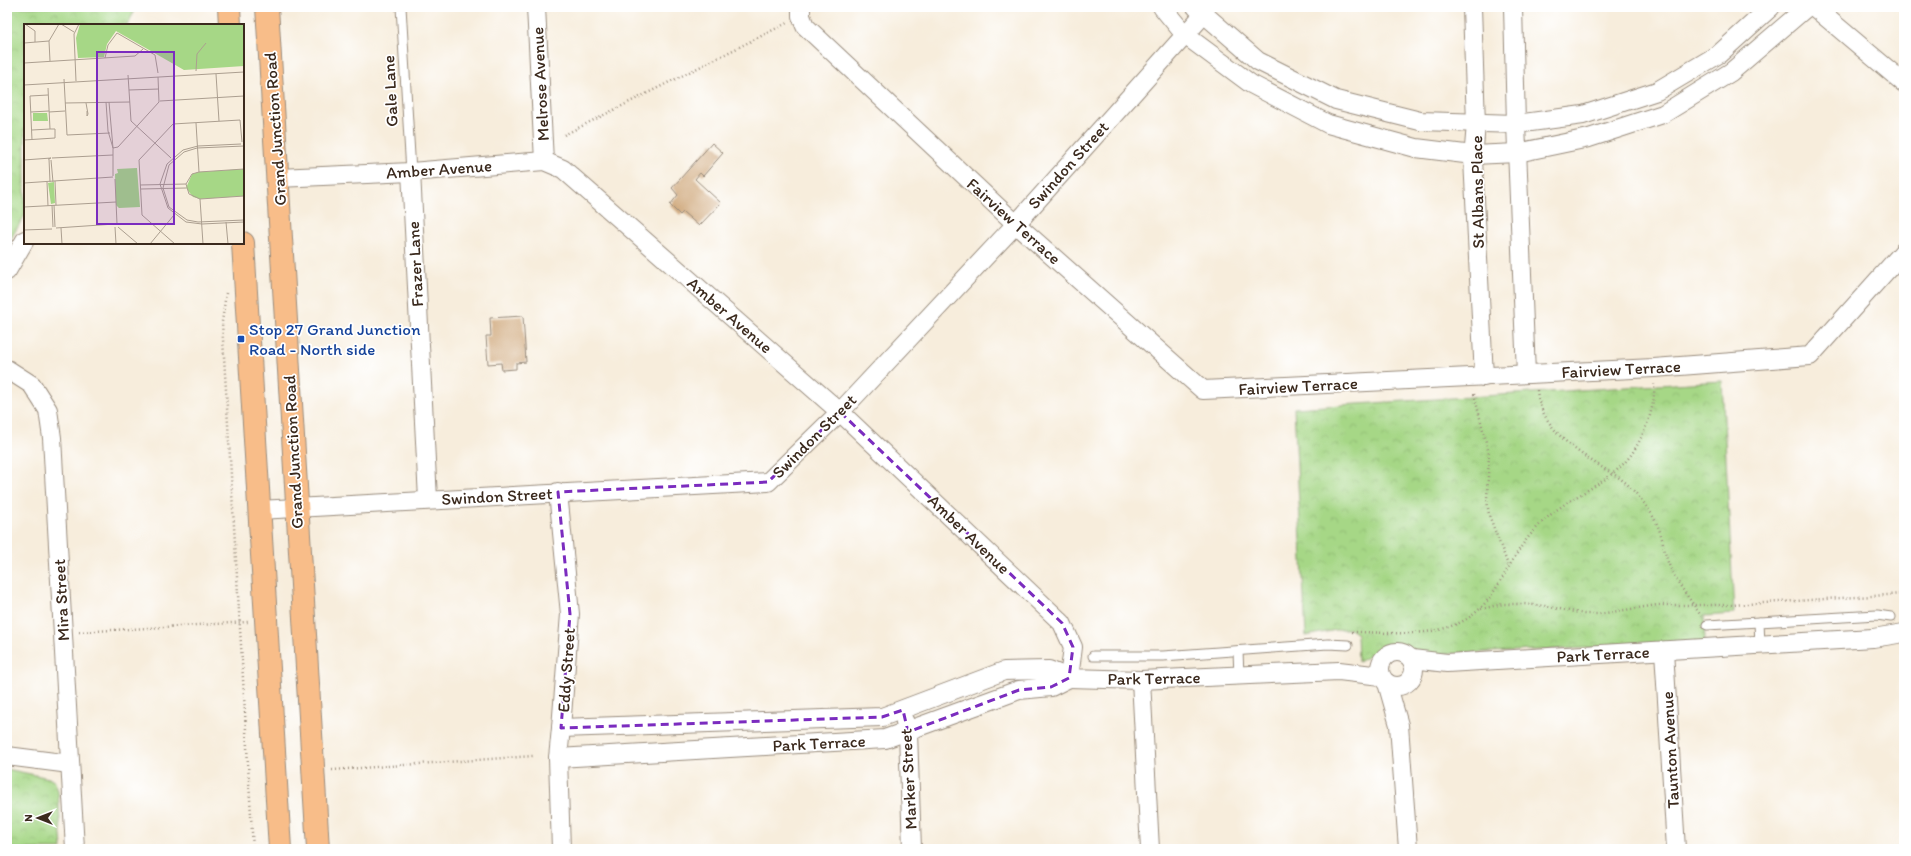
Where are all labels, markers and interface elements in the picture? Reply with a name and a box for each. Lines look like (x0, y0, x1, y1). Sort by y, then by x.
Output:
inset map (24, 24, 244, 244)
street label: Melrose Avenue (527, 26, 553, 142)
street label: Grand Junction Road (260, 52, 290, 206)
street label: Gale Lane (378, 55, 402, 127)
street label: Swindon Street (1023, 117, 1113, 213)
street label: St Albans Place (1466, 135, 1488, 249)
street label: Amber Avenue (385, 155, 493, 183)
street label: Fairview Terrace (963, 174, 1065, 268)
street label: Frazer Lane (403, 221, 427, 307)
street label: Amber Avenue (683, 273, 777, 357)
place label: Stop 27 Grand Junction Road - North side (249, 319, 421, 359)
marker: Stop 27 Grand Junction Road - North side (236, 334, 246, 344)
street label: Fairview Terrace (1561, 356, 1681, 382)
street label: Fairview Terrace (1238, 373, 1358, 399)
street label: Grand Junction Road (279, 375, 307, 529)
street label: Swindon Street (768, 390, 860, 482)
street label: Swindon Street (441, 483, 553, 509)
street label: Amber Avenue (924, 490, 1014, 578)
street label: Mira Street (49, 559, 73, 641)
street label: Eddy Street (553, 627, 579, 713)
street label: Park Terrace (1556, 642, 1650, 666)
street label: Park Terrace (1107, 667, 1201, 689)
street label: Taunton Avenue (1657, 691, 1683, 809)
street label: Marker Street (895, 728, 921, 830)
street label: Park Terrace (772, 731, 866, 755)
north arrow (18, 798, 58, 838)
text: N (22, 814, 35, 822)

